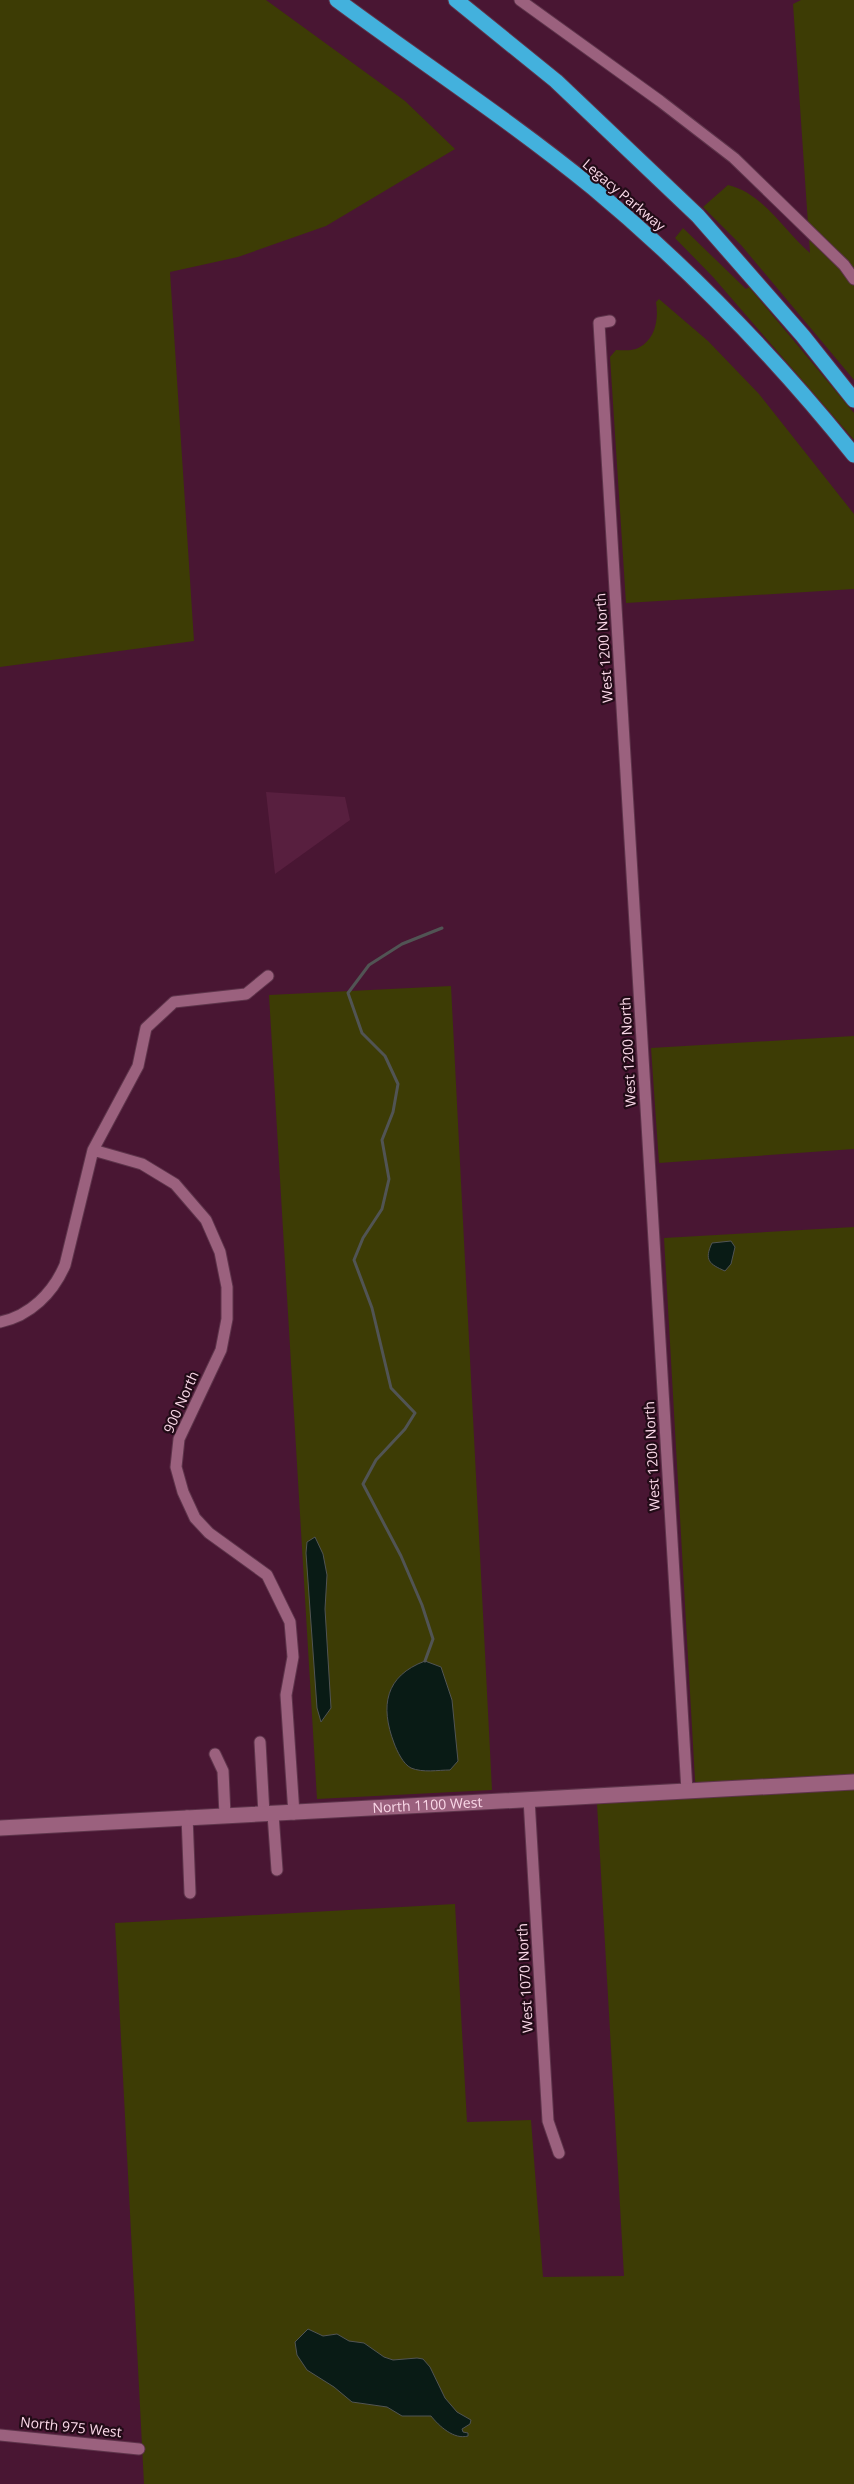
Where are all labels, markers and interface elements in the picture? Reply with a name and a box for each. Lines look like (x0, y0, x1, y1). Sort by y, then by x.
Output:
street label: Legacy Parkway (579, 154, 671, 236)
street label: West 1200 North (590, 592, 617, 704)
street label: West 1200 North (615, 997, 640, 1107)
street label: 900 North (158, 1368, 203, 1436)
street label: West 1200 North (639, 1401, 664, 1511)
street label: North 1100 West (372, 1792, 483, 1817)
street label: West 1070 North (512, 1923, 537, 2033)
street label: North 975 West (19, 2412, 123, 2441)

